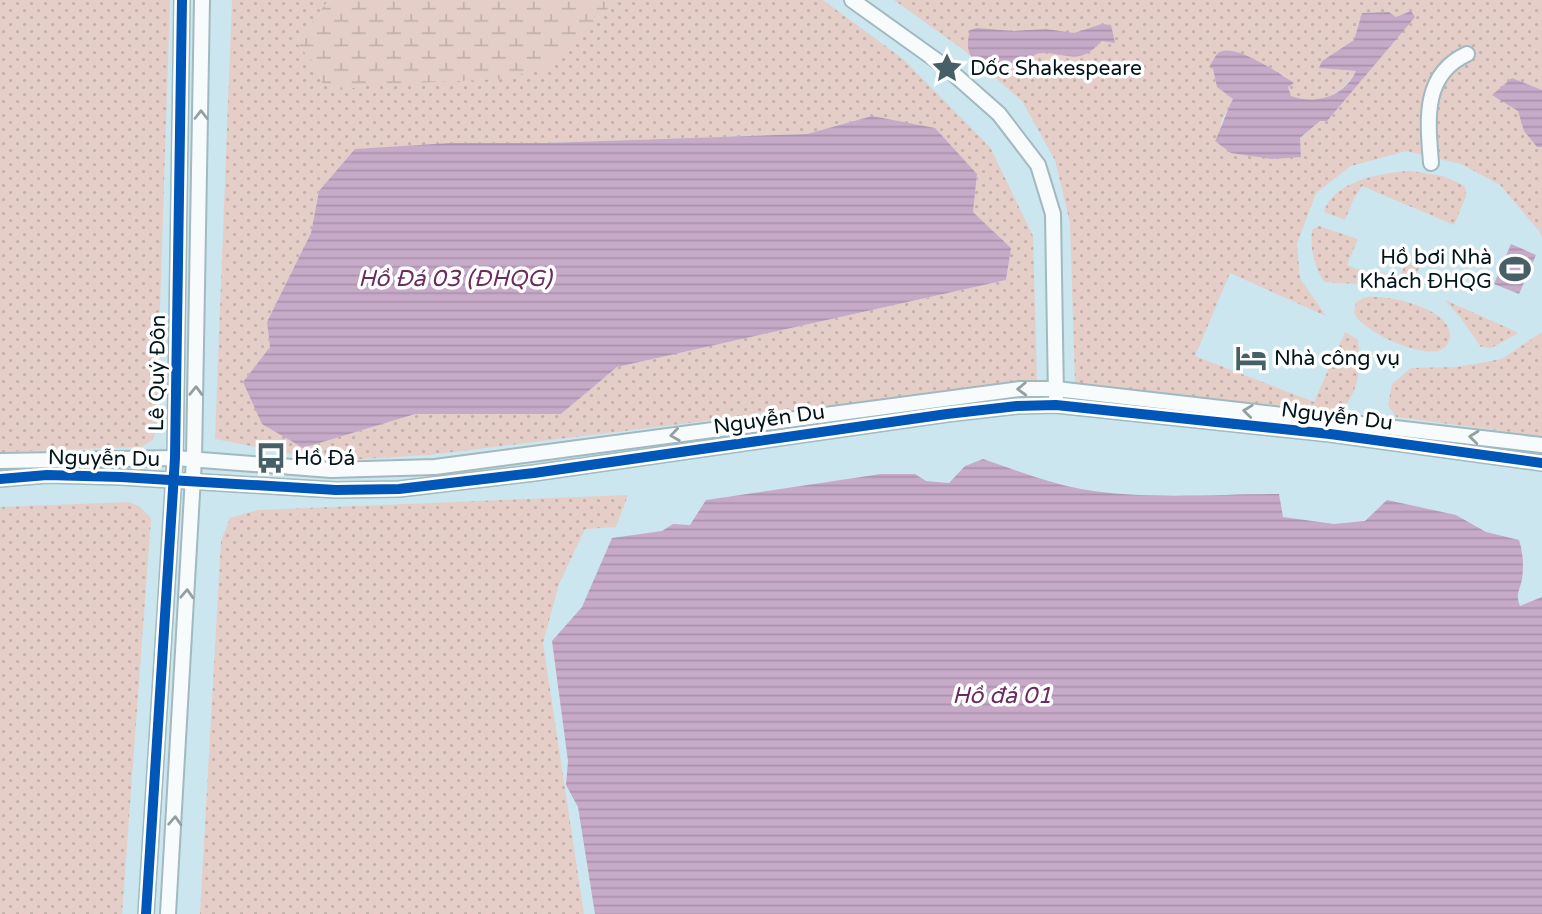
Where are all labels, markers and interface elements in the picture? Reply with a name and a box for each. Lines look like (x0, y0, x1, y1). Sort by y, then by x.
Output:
place icon: Dốc Shakespeare (930, 51, 964, 85)
place label: Dốc Shakespeare (970, 56, 1142, 81)
one-way arrow (193, 109, 209, 119)
place label: Hồ bơi Nhà Khách ĐHQG (1359, 245, 1492, 294)
sports icon: Hồ bơi Nhà Khách ĐHQG (1498, 252, 1532, 286)
water label: Hồ Đá 03 (ĐHQG) (358, 265, 554, 293)
street label: Lê Quý Đôn (144, 314, 171, 432)
hotel icon: Nhà công vụ (1234, 341, 1268, 375)
place label: Nhà công vụ (1274, 346, 1400, 371)
one-way arrow (1016, 382, 1027, 397)
one-way arrow (188, 385, 203, 396)
street label: Nguyễn Du (1280, 397, 1394, 436)
street label: Nguyễn Du (712, 399, 826, 440)
one-way arrow (1242, 404, 1253, 419)
one-way arrow (669, 427, 681, 442)
one-way arrow (1468, 430, 1480, 445)
bus stop icon: Hồ Đá (254, 441, 288, 475)
street label: Nguyễn Du (48, 445, 160, 472)
place label: Hồ Đá (294, 446, 355, 471)
one-way arrow (180, 589, 195, 600)
water label: Hồ đá 01 (952, 682, 1052, 710)
one-way arrow (167, 816, 182, 827)

